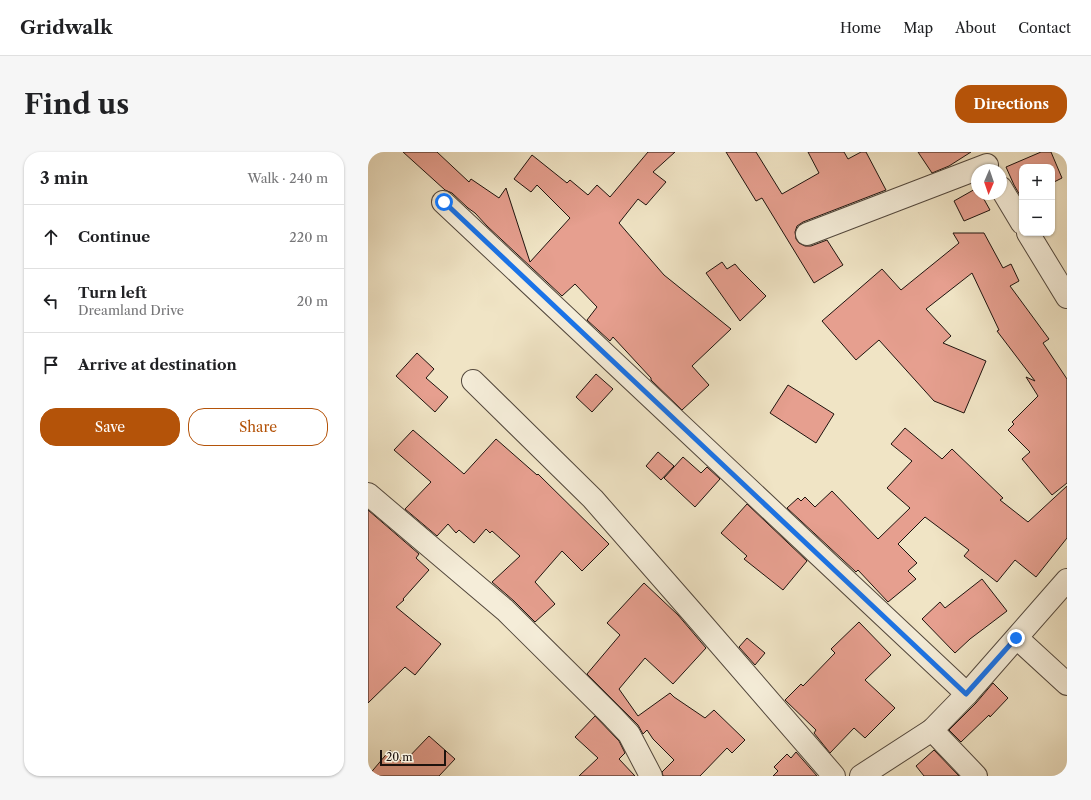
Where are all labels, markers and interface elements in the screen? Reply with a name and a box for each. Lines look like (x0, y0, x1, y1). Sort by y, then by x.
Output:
text: Gridwalk (20, 16, 113, 39)
text: Home (840, 19, 881, 37)
text: Map (903, 19, 933, 37)
text: About (955, 19, 996, 37)
text: Contact (1018, 19, 1071, 37)
button: Directions (955, 85, 1067, 123)
text: Find us (24, 87, 129, 121)
north arrow (971, 164, 1007, 200)
map controls (1019, 164, 1055, 236)
button: + (1019, 164, 1055, 200)
text: 3 min (40, 168, 89, 188)
text: Walk · 240 m (248, 170, 328, 186)
route start (435, 193, 453, 211)
button: − (1019, 200, 1055, 236)
icon: ahead (40, 226, 62, 248)
text: Continue (78, 227, 150, 246)
text: 220 m (289, 229, 328, 245)
text: Turn left (78, 283, 147, 302)
icon: left (40, 290, 62, 312)
text: 20 m (297, 293, 328, 309)
text: Dreamland Drive (78, 302, 184, 318)
icon: arrive (40, 354, 62, 376)
text: Arrive at destination (78, 355, 237, 374)
button: Save (40, 408, 180, 446)
button: Share (188, 408, 328, 446)
route end (1007, 629, 1025, 647)
scale bar (380, 748, 446, 767)
text: 20 m (386, 750, 412, 764)

